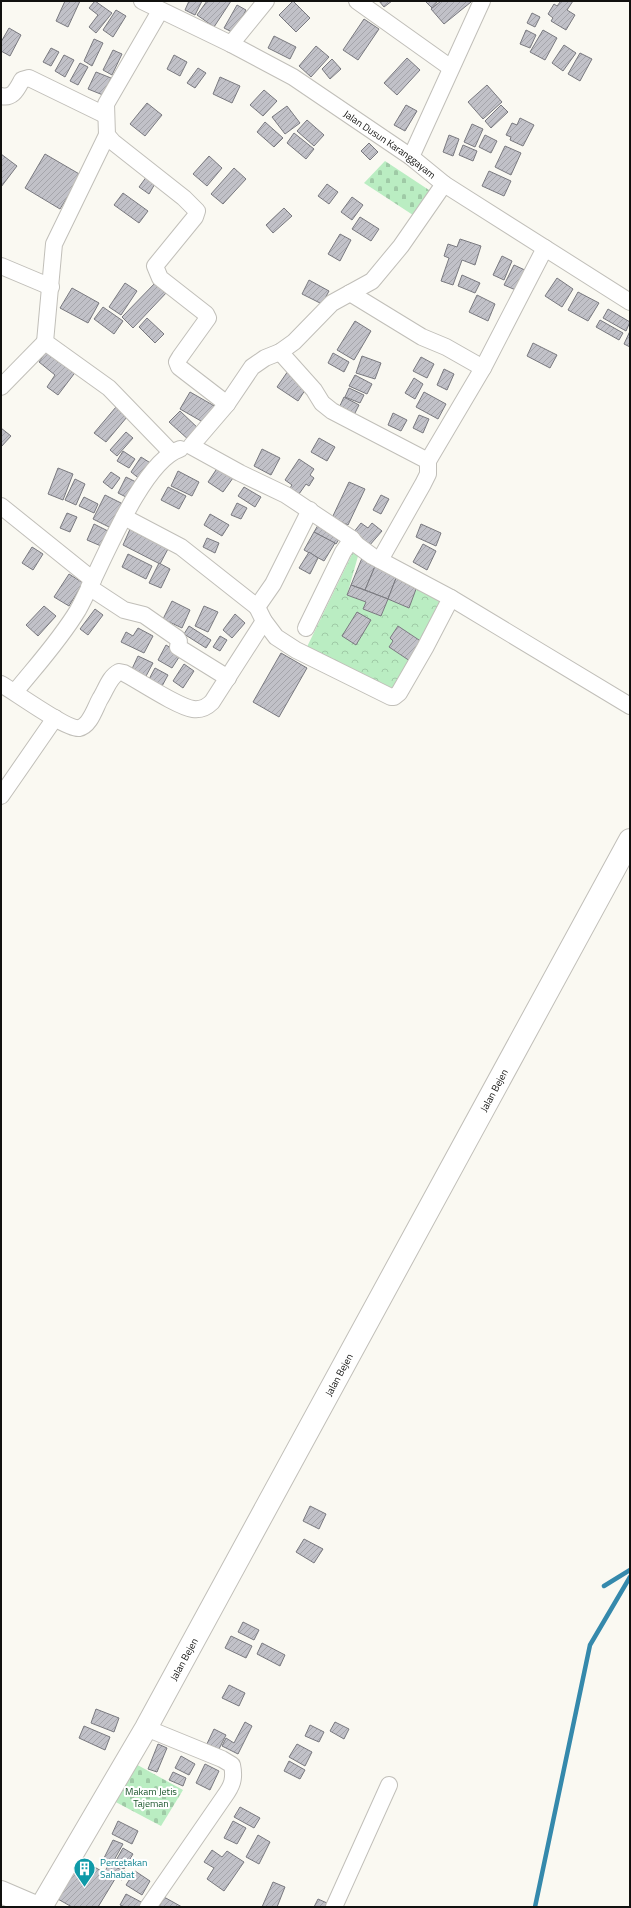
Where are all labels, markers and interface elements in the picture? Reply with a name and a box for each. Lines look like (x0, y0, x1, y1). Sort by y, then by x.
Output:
street label: Jalan Dusun Karanggayam (341, 106, 439, 182)
street label: Jalan Bejen (476, 1066, 511, 1114)
street label: Jalan Bejen (321, 1351, 356, 1399)
street label: Jalan Bejen (166, 1635, 201, 1683)
park label: Makam Jetis Tajeman (125, 1784, 177, 1811)
building icon: Percetakan Sahabat (72, 1855, 98, 1888)
place label: Percetakan Sahabat (100, 1855, 147, 1882)

